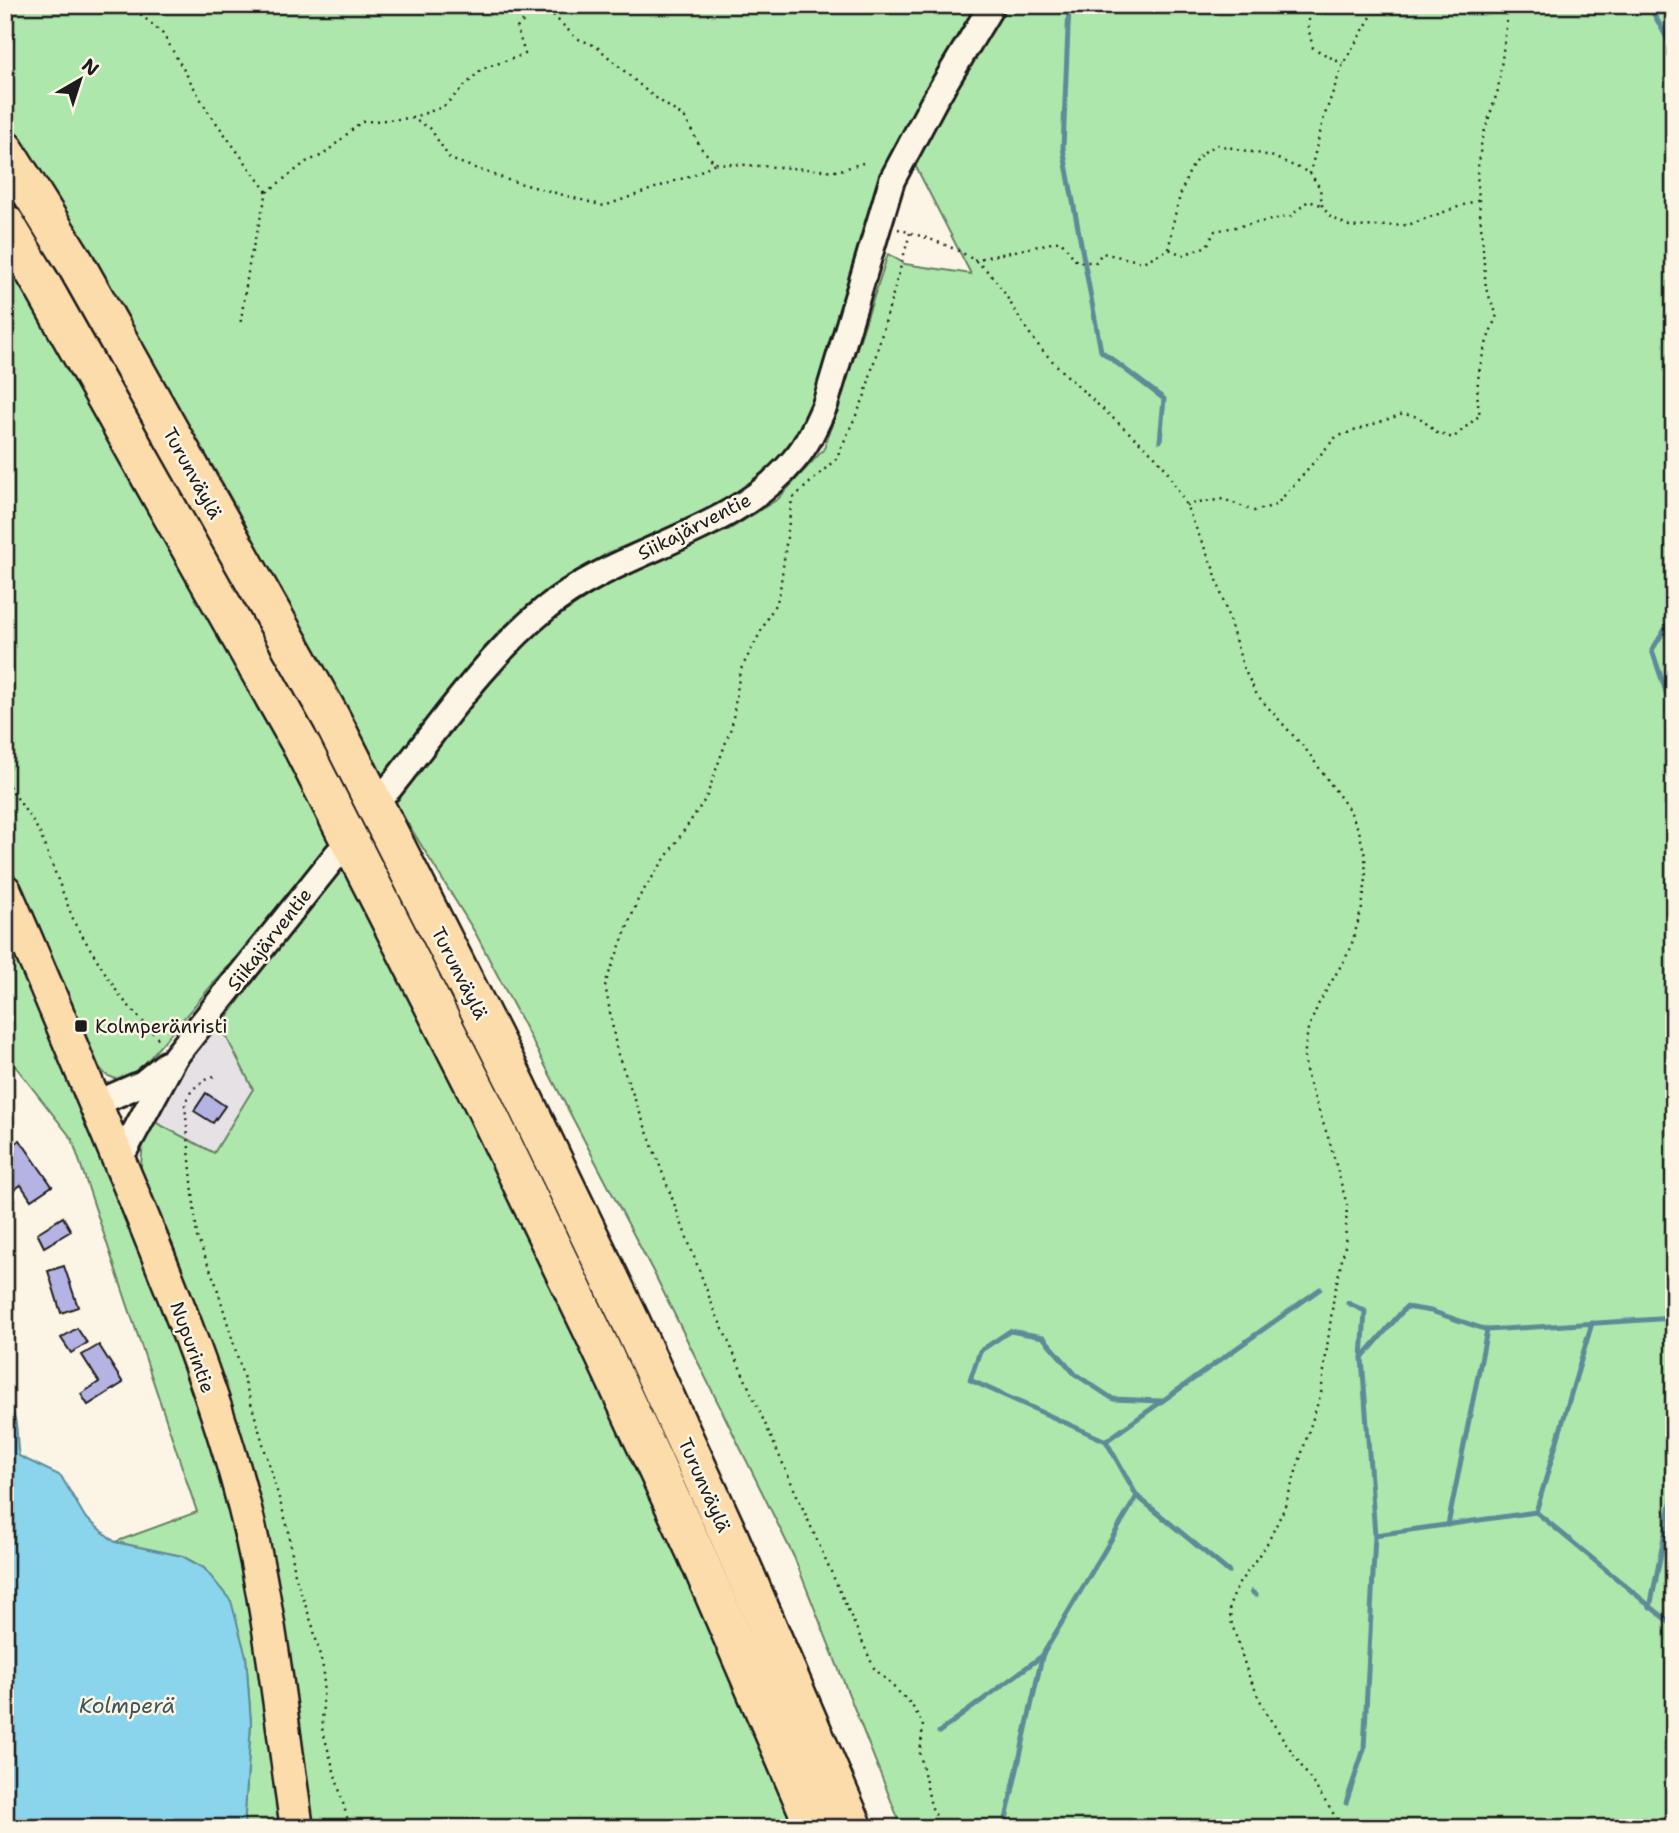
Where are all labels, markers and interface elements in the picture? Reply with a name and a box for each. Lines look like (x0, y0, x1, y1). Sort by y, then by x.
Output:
north arrow (46, 46, 116, 116)
text: N (77, 53, 104, 82)
street label: Turunväylä (157, 423, 228, 524)
street label: Siikajärventie (633, 487, 755, 566)
street label: Siikajärventie (221, 883, 317, 996)
street label: Turunväylä (426, 923, 494, 1024)
place label: Kolmperänristi (95, 1014, 228, 1039)
marker: Kolmperänristi (73, 1018, 89, 1034)
street label: Nupurintie (164, 1298, 221, 1396)
street label: Turunväylä (673, 1434, 737, 1536)
water label: Kolmperä (79, 1692, 175, 1720)

